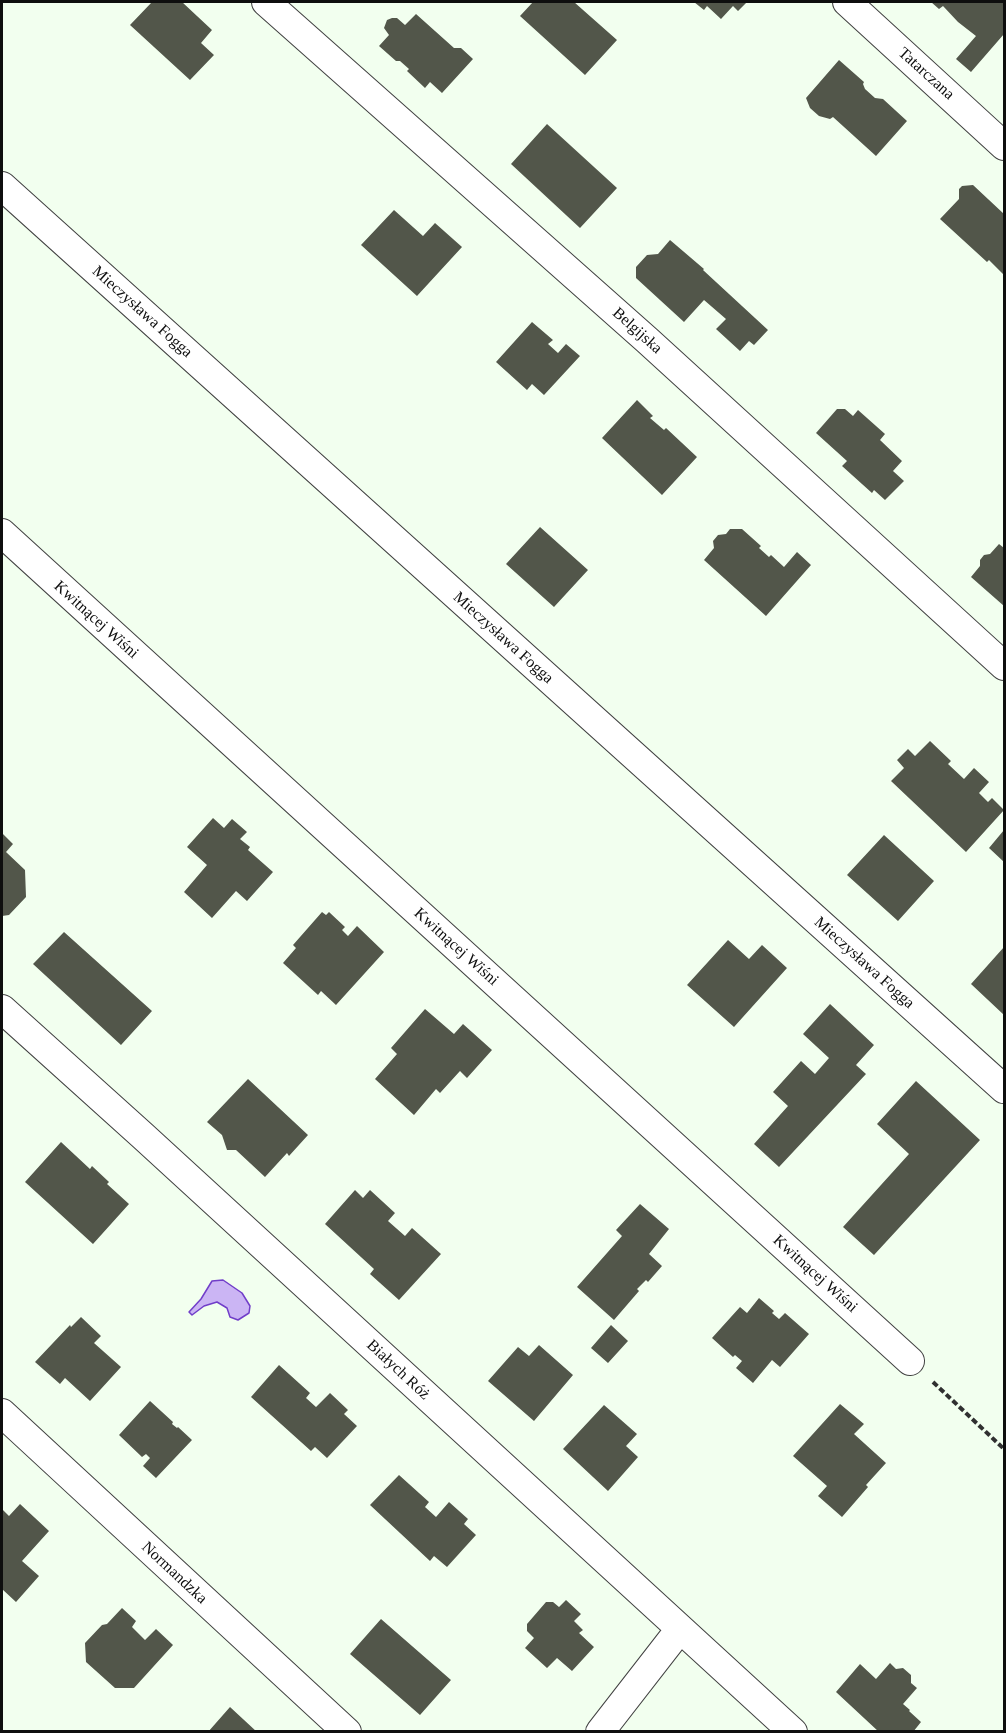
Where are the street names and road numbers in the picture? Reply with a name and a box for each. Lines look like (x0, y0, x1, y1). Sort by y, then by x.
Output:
street label: Tatarczana (894, 44, 958, 104)
street label: Mieczysława Fogga (88, 262, 196, 362)
street label: Belgijska (608, 304, 666, 358)
street label: Kwitnącej Wiśni (50, 577, 142, 663)
street label: Mieczysława Fogga (449, 588, 557, 688)
street label: Kwitnącej Wiśni (410, 904, 502, 990)
street label: Mieczysława Fogga (810, 913, 918, 1013)
street label: Kwitnącej Wiśni (769, 1231, 861, 1317)
street label: Białych Róż (362, 1336, 434, 1404)
street label: Normandzka (137, 1538, 211, 1608)

